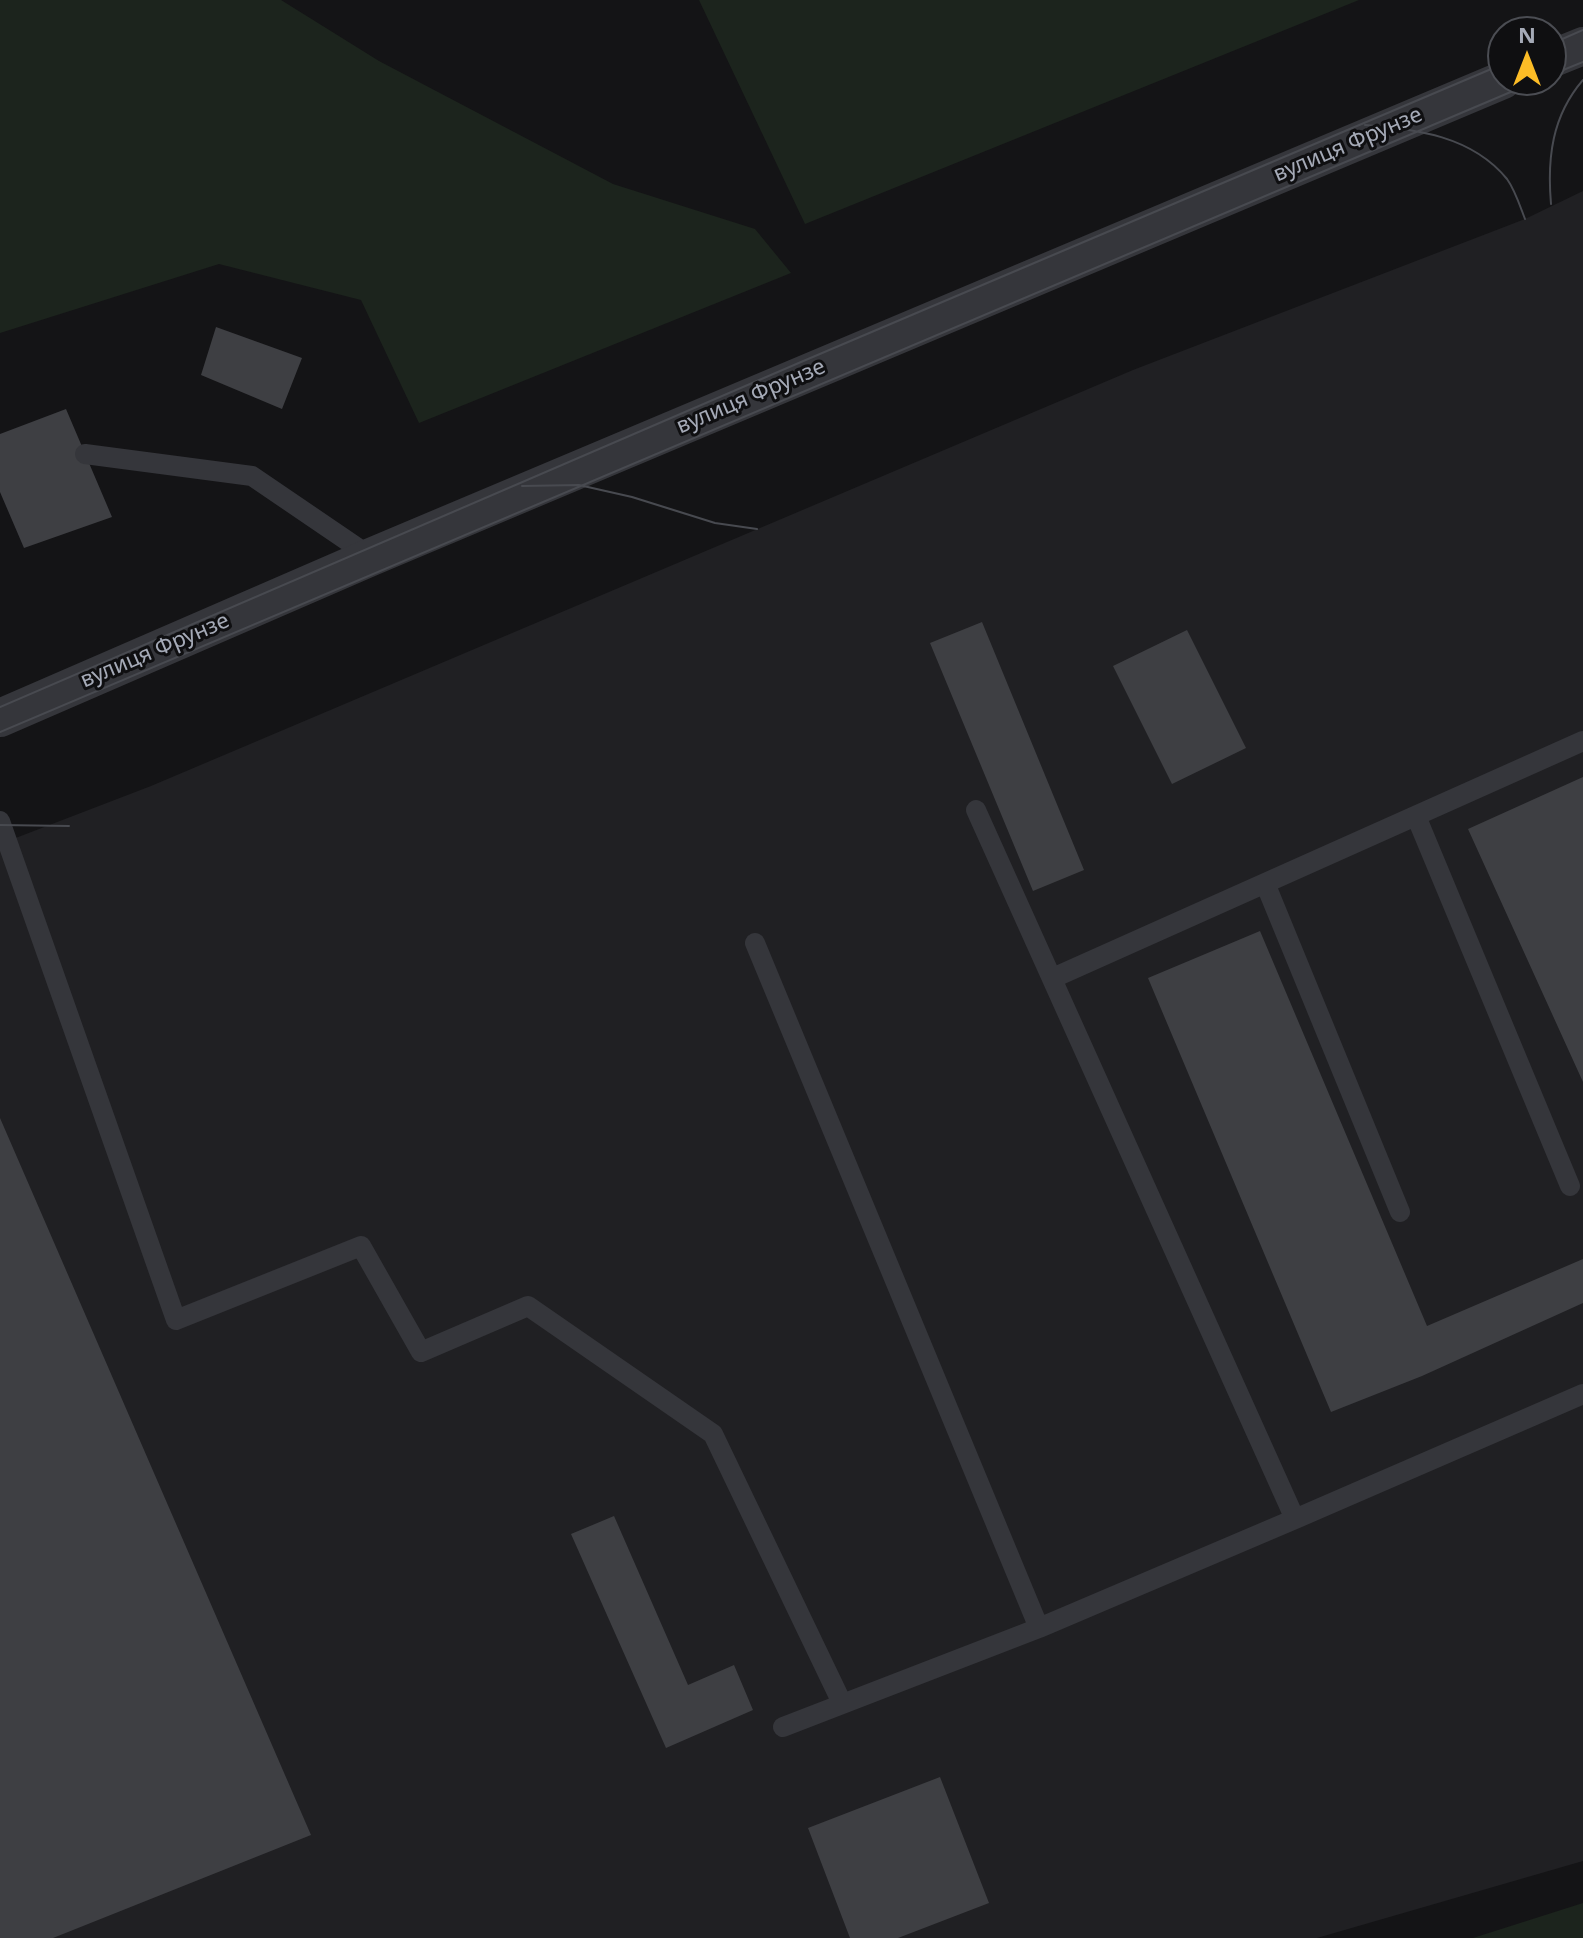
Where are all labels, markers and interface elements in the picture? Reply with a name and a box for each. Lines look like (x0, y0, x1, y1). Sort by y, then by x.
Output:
north arrow (1487, 16, 1567, 96)
text: N (1518, 19, 1536, 49)
street label: вулиця Фрунзе (1270, 102, 1426, 188)
street label: вулиця Фрунзе (673, 354, 829, 440)
street label: вулиця Фрунзе (77, 608, 233, 694)

